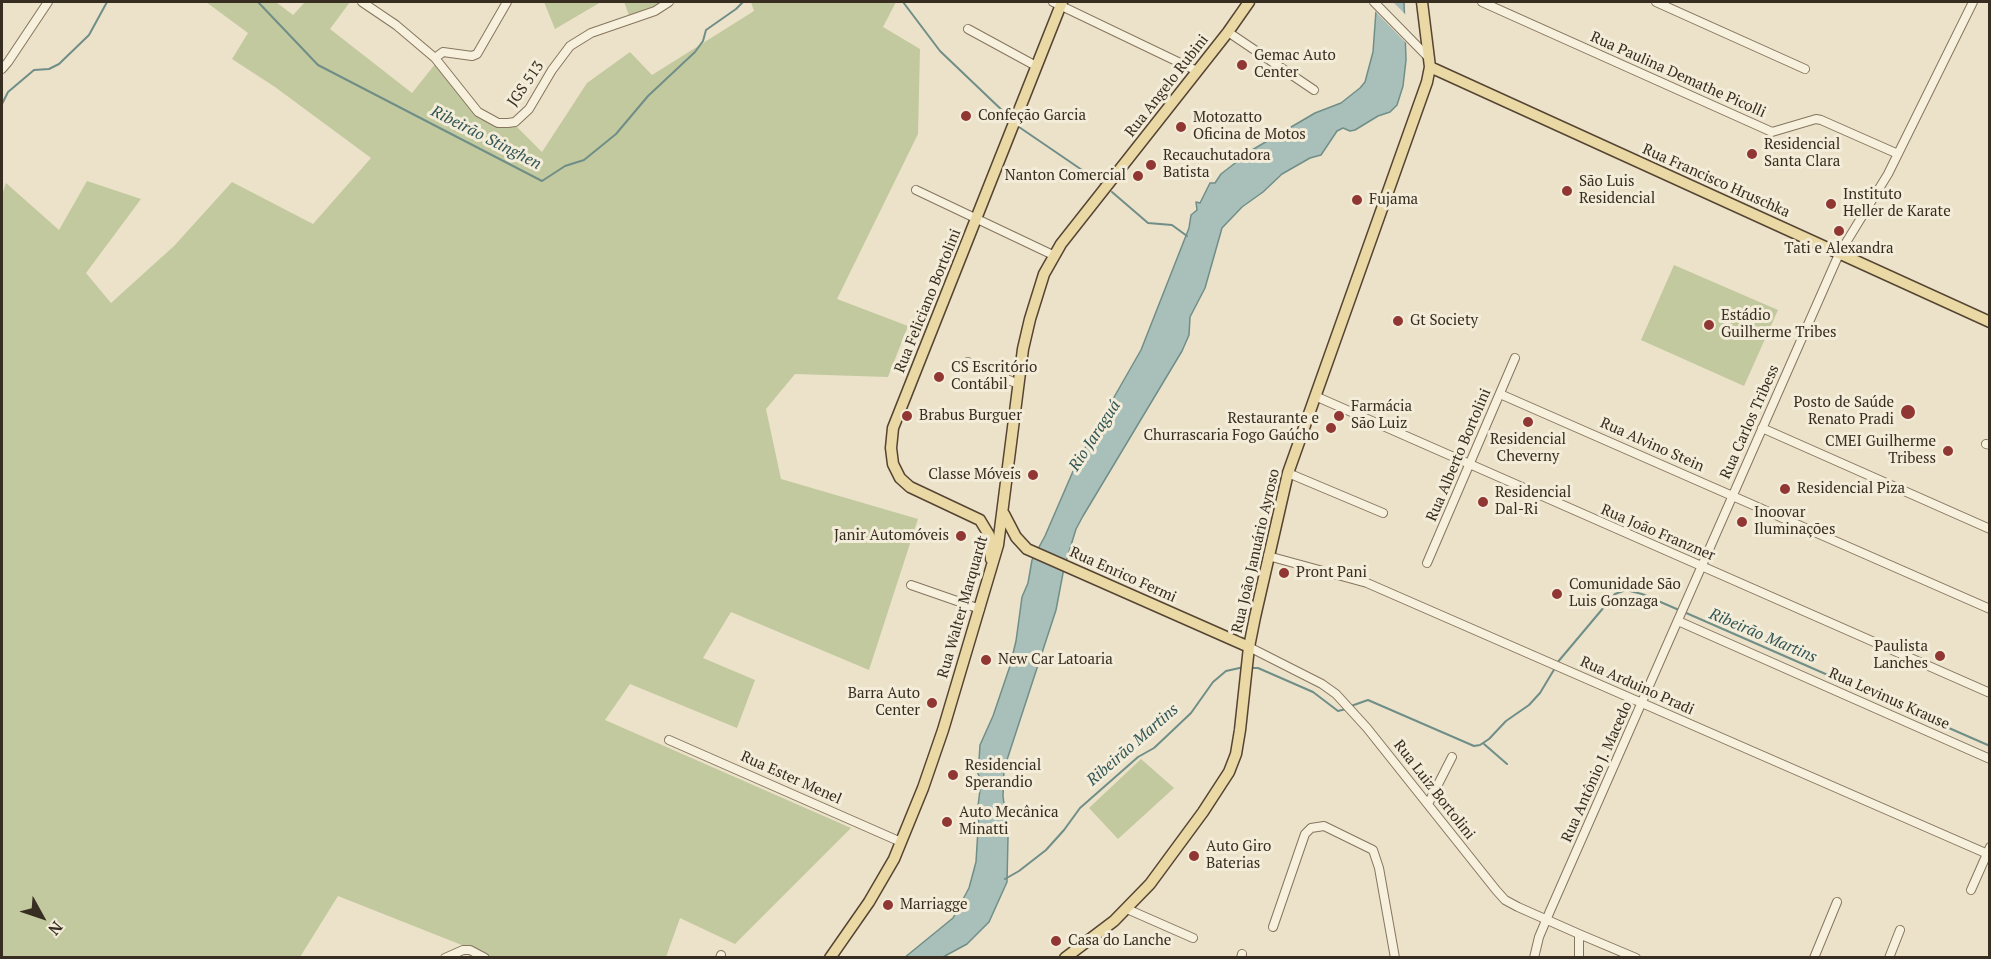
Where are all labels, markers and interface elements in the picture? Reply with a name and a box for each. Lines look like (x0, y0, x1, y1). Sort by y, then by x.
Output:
street label: Rua Paulina Demathe Picolli (1588, 28, 1768, 122)
street label: Rua Angelo Rubini (1122, 31, 1212, 141)
place label: Gemac Auto Center (1254, 47, 1336, 82)
street label: JGS 513 (504, 58, 548, 110)
marker: Gemac Auto Center (1235, 58, 1249, 72)
water label: Ribeirão Stinghen (428, 102, 544, 174)
place label: Confeção Garcia (978, 107, 1086, 125)
marker: Confeção Garcia (959, 109, 973, 123)
place label: Motozatto Oficina de Motos (1193, 109, 1306, 144)
marker: Motozatto Oficina de Motos (1174, 120, 1188, 134)
place label: Residencial Santa Clara (1764, 136, 1840, 171)
street label: Rua Francisco Hruschka (1640, 140, 1792, 222)
place label: Recauchutadora Batista (1163, 147, 1270, 182)
marker: Residencial Santa Clara (1745, 147, 1759, 161)
marker: Recauchutadora Batista (1144, 158, 1158, 172)
place label: Nanton Comercial (1005, 167, 1126, 185)
marker: Nanton Comercial (1131, 169, 1145, 183)
place label: São Luis Residencial (1579, 173, 1655, 208)
marker: São Luis Residencial (1560, 184, 1574, 198)
place label: Instituto Heller de Karate (1843, 186, 1951, 221)
place label: Fujama (1369, 191, 1418, 209)
marker: Fujama (1350, 193, 1364, 207)
marker: Instituto Heller de Karate (1824, 197, 1838, 211)
marker: Tati e Alexandra (1832, 224, 1846, 238)
street label: Rua Feliciano Bortolini (891, 226, 965, 376)
place label: Tati e Alexandra (1784, 240, 1894, 258)
place label: Estádio Guilherme Tribes (1721, 307, 1837, 342)
place label: Gt Society (1410, 312, 1478, 330)
marker: Gt Society (1391, 314, 1405, 328)
marker: Estádio Guilherme Tribes (1702, 318, 1716, 332)
place label: CS Escritório Contábil (951, 359, 1037, 394)
street label: Rua Carlos Tribess (1717, 362, 1783, 482)
marker: CS Escritório Contábil (932, 370, 946, 384)
street label: Rua Alberto Bortolini (1423, 386, 1495, 524)
place label: Posto de Saúde Renato Pradi (1794, 394, 1894, 429)
water label: Rio Jaraguá (1065, 397, 1125, 475)
place label: Farmácia São Luiz (1351, 398, 1412, 433)
marker: Posto de Saúde Renato Pradi (1899, 403, 1917, 421)
place label: Brabus Burguer (919, 407, 1022, 425)
marker: Brabus Burguer (900, 409, 914, 423)
marker: Farmácia São Luiz (1332, 409, 1346, 423)
place label: Restaurante e Churrascaria Fogo Gaúcho (1143, 410, 1319, 445)
street label: Rua Alvino Stein (1597, 414, 1707, 476)
marker: Residencial Cheverny (1521, 415, 1535, 429)
marker: Restaurante e Churrascaria Fogo Gaúcho (1324, 421, 1338, 435)
place label: Residencial Cheverny (1490, 431, 1566, 466)
place label: CMEI Guilherme Tribess (1825, 433, 1936, 468)
marker: CMEI Guilherme Tribess (1941, 444, 1955, 458)
place label: Classe Móveis (928, 466, 1021, 484)
street label: Rua João Januário Ayroso (1228, 467, 1284, 635)
marker: Classe Móveis (1026, 468, 1040, 482)
place label: Residencial Piza (1797, 480, 1905, 498)
marker: Residencial Piza (1778, 482, 1792, 496)
place label: Residencial Dal-Ri (1495, 484, 1571, 519)
marker: Residencial Dal-Ri (1476, 495, 1490, 509)
street label: Rua João Franzner (1598, 501, 1718, 565)
place label: Inoovar Iluminações (1754, 504, 1835, 539)
marker: Inoovar Iluminações (1735, 515, 1749, 529)
place label: Janir Automóveis (834, 527, 949, 545)
marker: Janir Automóveis (954, 529, 968, 543)
street label: Rua Walter Marquardt (934, 534, 992, 680)
street label: Rua Enrico Fermi (1067, 543, 1179, 607)
place label: Pront Pani (1296, 564, 1367, 582)
marker: Pront Pani (1277, 566, 1291, 580)
place label: Comunidade São Luis Gonzaga (1569, 576, 1681, 611)
marker: Comunidade São Luis Gonzaga (1550, 587, 1564, 601)
water label: Ribeirão Martins (1706, 605, 1820, 667)
place label: Paulista Lanches (1873, 638, 1928, 673)
marker: Paulista Lanches (1933, 649, 1947, 663)
place label: New Car Latoaria (998, 651, 1113, 669)
marker: New Car Latoaria (979, 653, 993, 667)
street label: Rua Arduino Pradi (1577, 653, 1697, 719)
street label: Rua Levinus Krause (1826, 664, 1952, 734)
place label: Barra Auto Center (848, 685, 920, 720)
marker: Barra Auto Center (925, 696, 939, 710)
street label: Rua Antônio J. Macedo (1558, 699, 1636, 845)
water label: Ribeirão Martins (1083, 700, 1183, 790)
street label: Rua Luiz Bortolini (1390, 737, 1478, 843)
street label: Rua Ester Menel (738, 748, 844, 808)
place label: Residencial Sperandio (965, 757, 1041, 792)
marker: Residencial Sperandio (946, 768, 960, 782)
place label: Auto Mecânica Minatti (959, 804, 1058, 839)
marker: Auto Mecânica Minatti (940, 815, 954, 829)
place label: Auto Giro Baterias (1206, 838, 1271, 873)
marker: Auto Giro Baterias (1187, 849, 1201, 863)
north arrow (12, 887, 72, 947)
place label: Marriagge (900, 896, 968, 914)
marker: Marriagge (881, 898, 895, 912)
text: N (43, 917, 68, 940)
place label: Casa do Lanche (1068, 932, 1171, 950)
marker: Casa do Lanche (1049, 934, 1063, 948)

